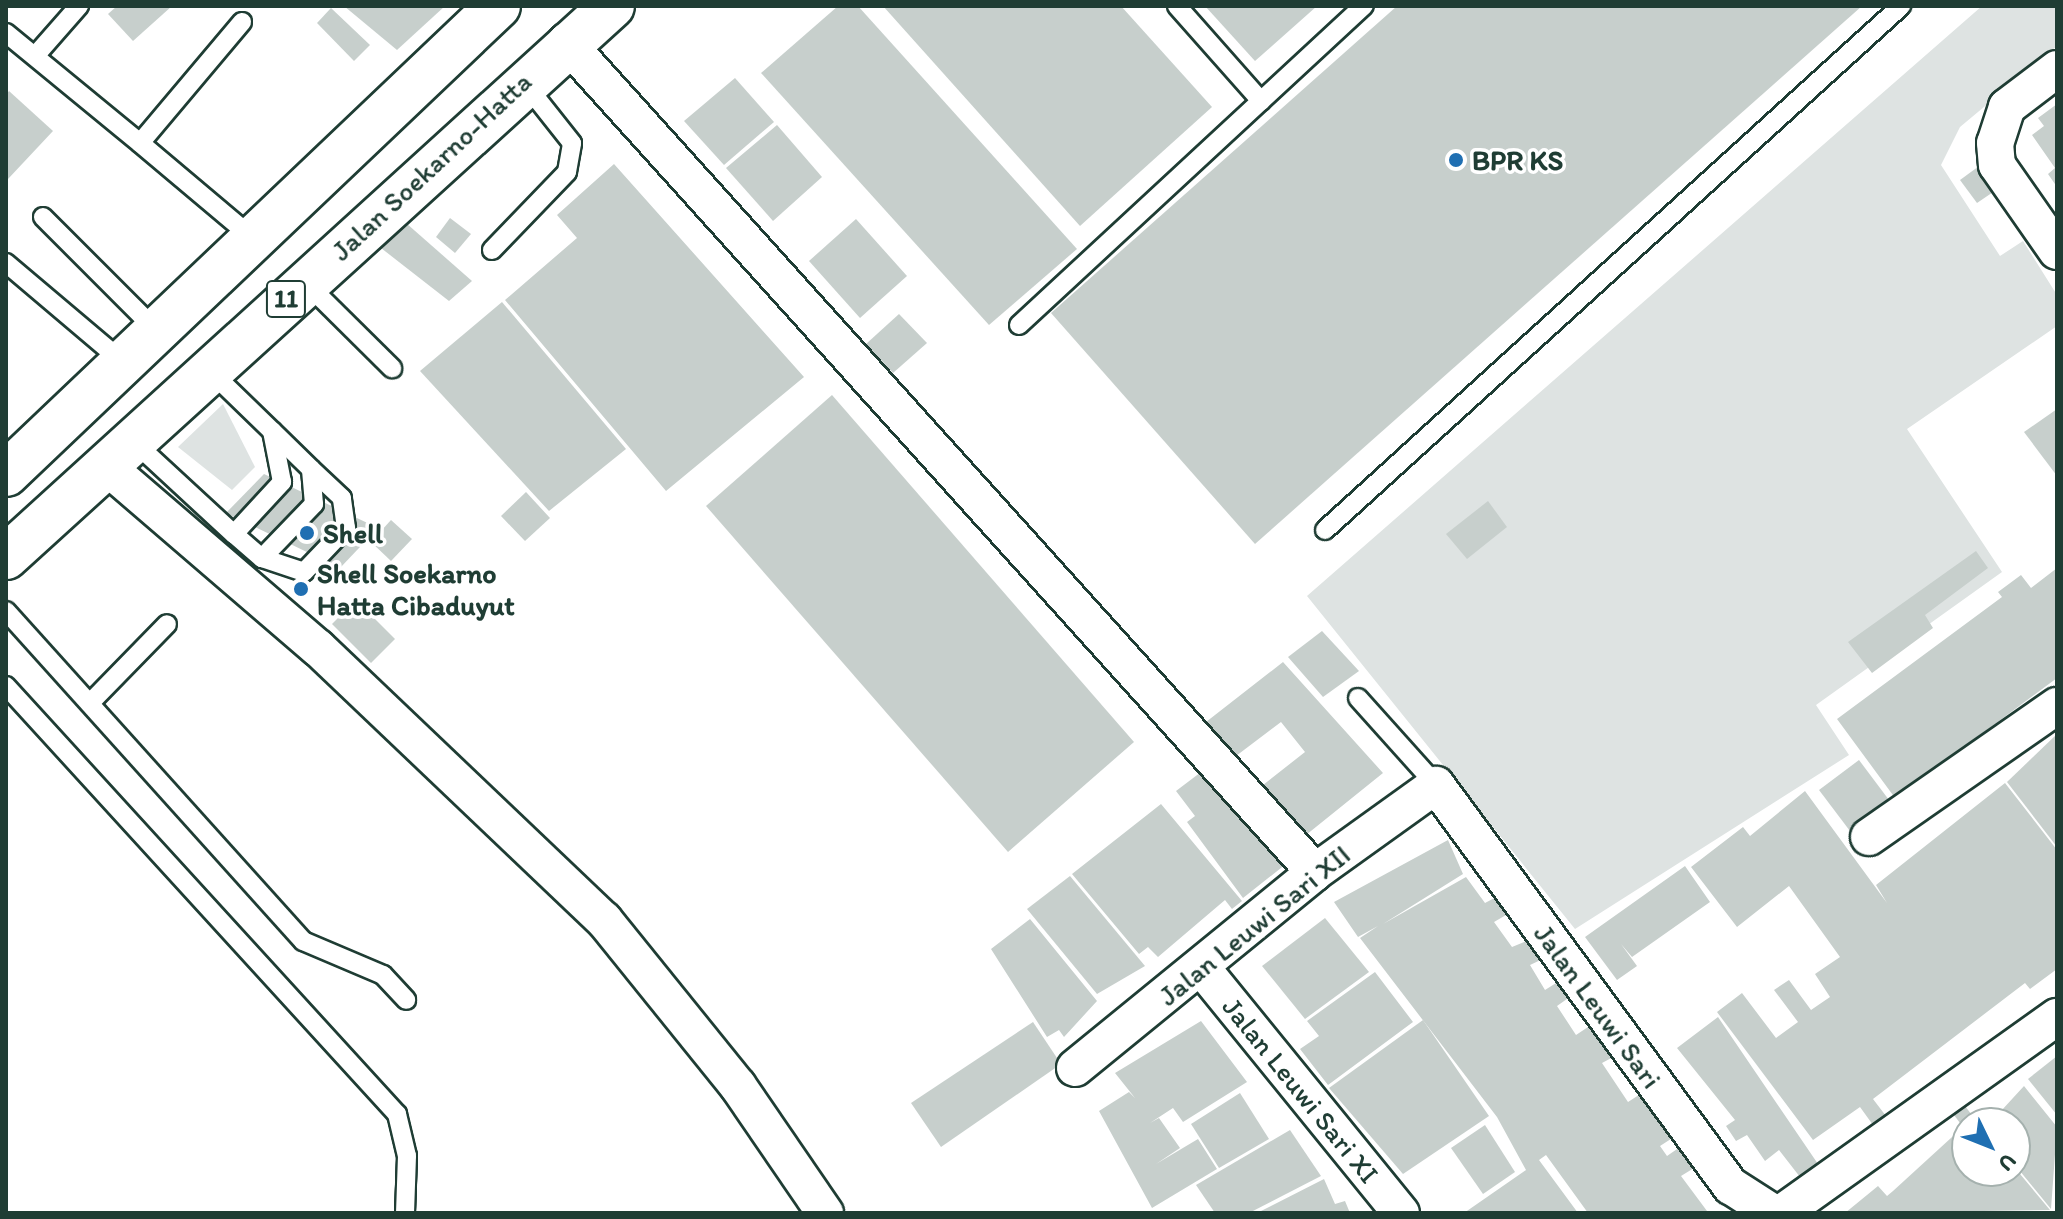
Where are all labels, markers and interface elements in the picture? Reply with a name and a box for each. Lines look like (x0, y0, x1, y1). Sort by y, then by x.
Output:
street label: Jalan Soekarno-Hatta (324, 64, 538, 268)
place label: BPR KS (1472, 143, 1563, 177)
marker: BPR KS (1447, 151, 1465, 169)
road number: 11 (264, 277, 308, 321)
place label: Shell (323, 516, 383, 550)
marker: Shell (298, 524, 316, 542)
place label: Shell Soekarno Hatta Cibaduyut (317, 556, 514, 622)
marker: Shell Soekarno Hatta Cibaduyut (292, 580, 310, 598)
street label: Jalan Leuwi Sari XII (1152, 838, 1356, 1012)
street label: Jalan Leuwi Sari (1527, 917, 1669, 1095)
street label: Jalan Leuwi Sari XI (1216, 990, 1386, 1190)
north arrow (1951, 1107, 2031, 1187)
text: U (1993, 1148, 2022, 1177)

